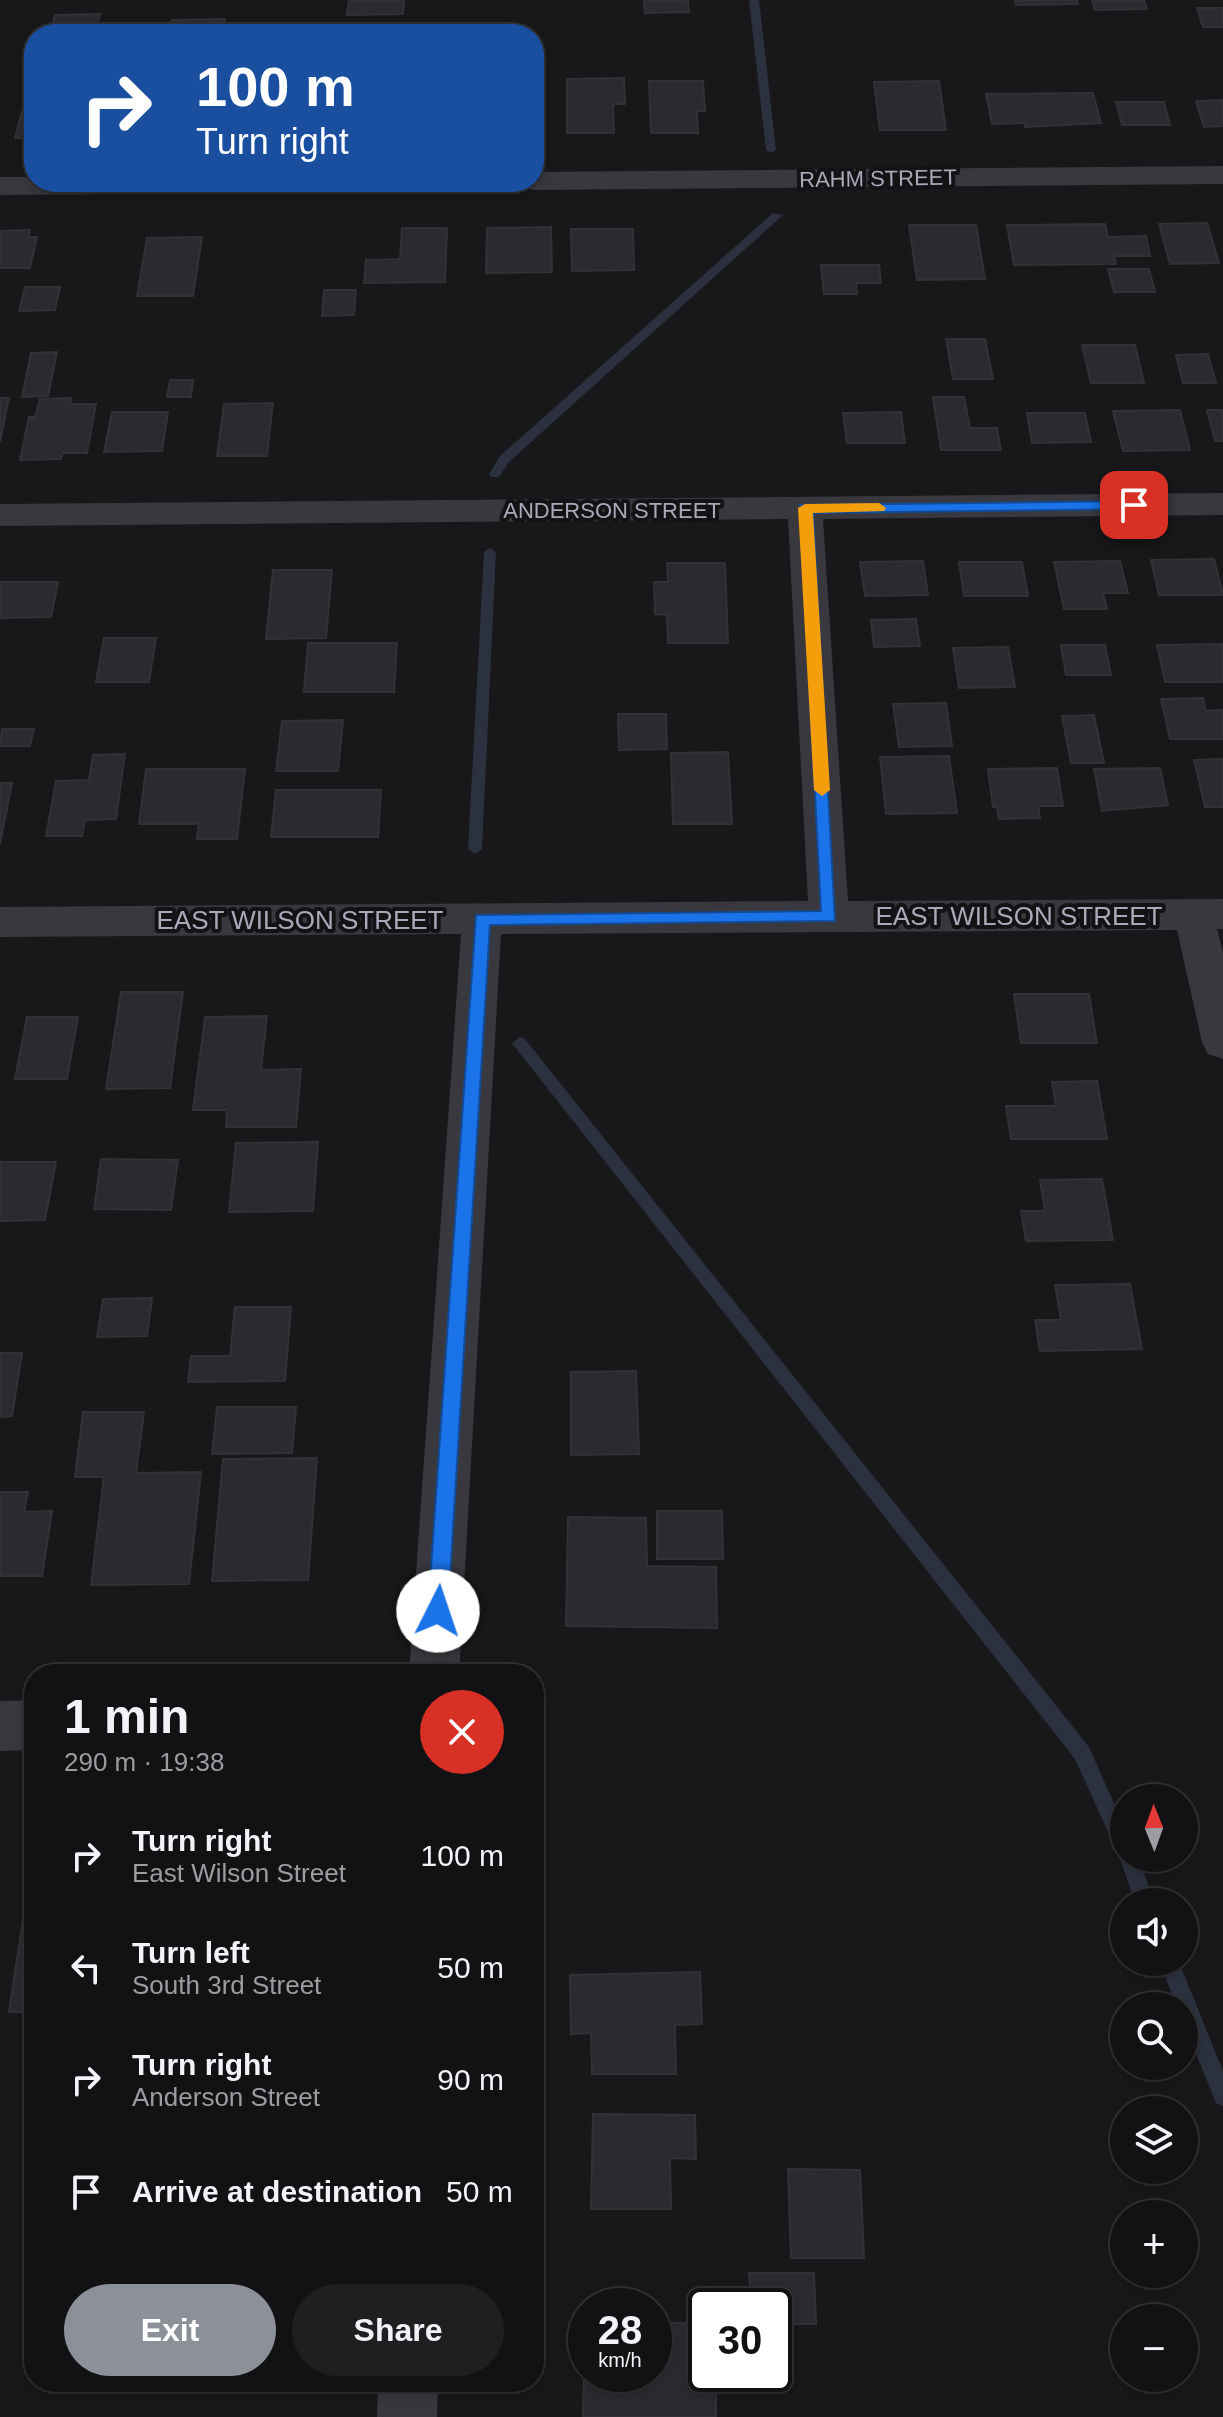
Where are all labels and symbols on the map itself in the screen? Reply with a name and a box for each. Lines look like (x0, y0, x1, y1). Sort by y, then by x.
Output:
street label: RAHM STREET (799, 165, 957, 192)
pin (1100, 471, 1168, 539)
street label: ANDERSON STREET (503, 498, 721, 523)
street label: EAST WILSON STREET (875, 901, 1163, 931)
street label: EAST WILSON STREET (156, 905, 444, 935)
position arrow (396, 1569, 480, 1653)
north arrow (1110, 1784, 1198, 1872)
speed limit sign: 30 (688, 2288, 792, 2392)

